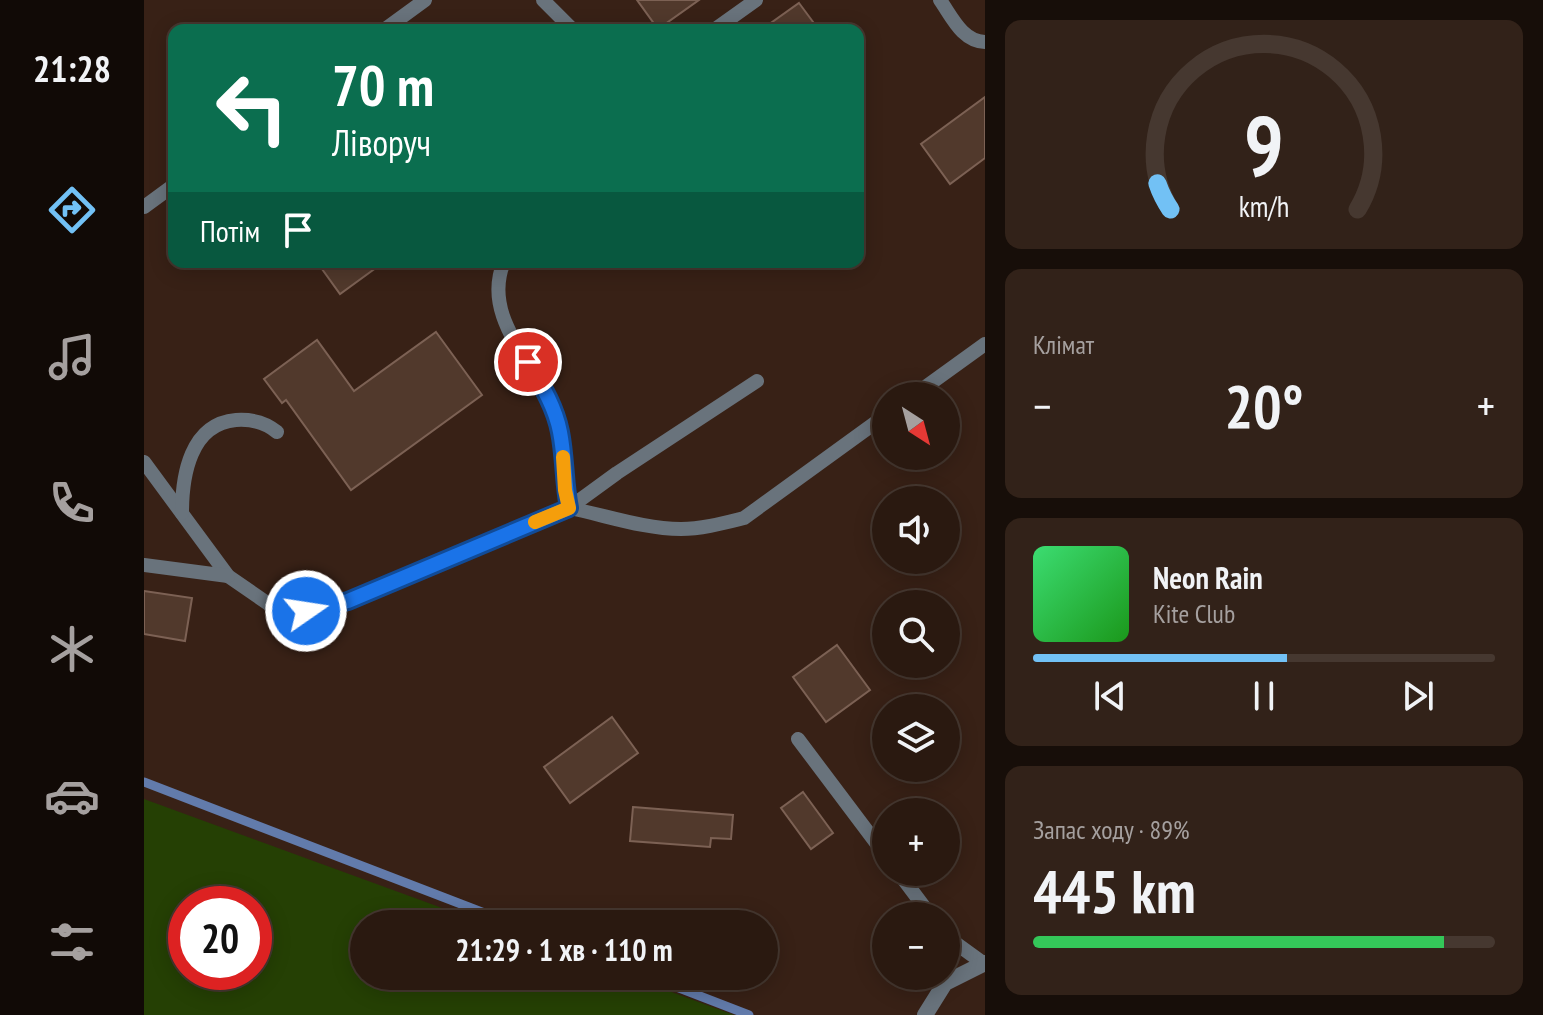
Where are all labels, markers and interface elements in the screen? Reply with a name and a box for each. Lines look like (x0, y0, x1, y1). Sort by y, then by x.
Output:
text: 21:28 (33, 45, 111, 92)
text: 70 m (332, 49, 434, 121)
icon: left (200, 56, 304, 160)
text: 9 (1244, 91, 1284, 199)
text: Ліворуч (332, 119, 431, 166)
icon: directions (44, 182, 100, 238)
text: km/h (1239, 189, 1289, 226)
icon: arrive (276, 208, 320, 252)
text: Потім (200, 211, 260, 250)
pin (494, 328, 562, 396)
text: Клімат (1033, 328, 1094, 361)
icon: music (44, 329, 100, 385)
icon: arrive (506, 340, 550, 384)
text: 20° (1224, 367, 1304, 445)
text: − (1033, 377, 1051, 434)
text: + (1477, 377, 1495, 434)
north arrow (872, 382, 960, 470)
map controls (872, 382, 960, 990)
icon: phone (44, 475, 100, 531)
button: sound (872, 486, 960, 574)
text: Neon Rain (1153, 558, 1263, 597)
position arrow (264, 569, 348, 653)
button: search (872, 590, 960, 678)
text: Kite Club (1153, 597, 1235, 630)
icon: climate (44, 621, 100, 677)
icon: previous (1088, 674, 1132, 718)
icon: pause (1242, 674, 1286, 718)
icon: next (1396, 674, 1440, 718)
button: layers (872, 694, 960, 782)
icon: car (44, 768, 100, 824)
button: + (872, 798, 960, 886)
text: Запас ходу · 89% (1033, 813, 1190, 846)
text: 445 km (1033, 852, 1196, 930)
speed limit sign: 20 (168, 886, 272, 990)
button: − (872, 902, 960, 990)
icon: filters (44, 914, 100, 970)
text: 21:29 · 1 хв · 110 m (455, 930, 673, 969)

